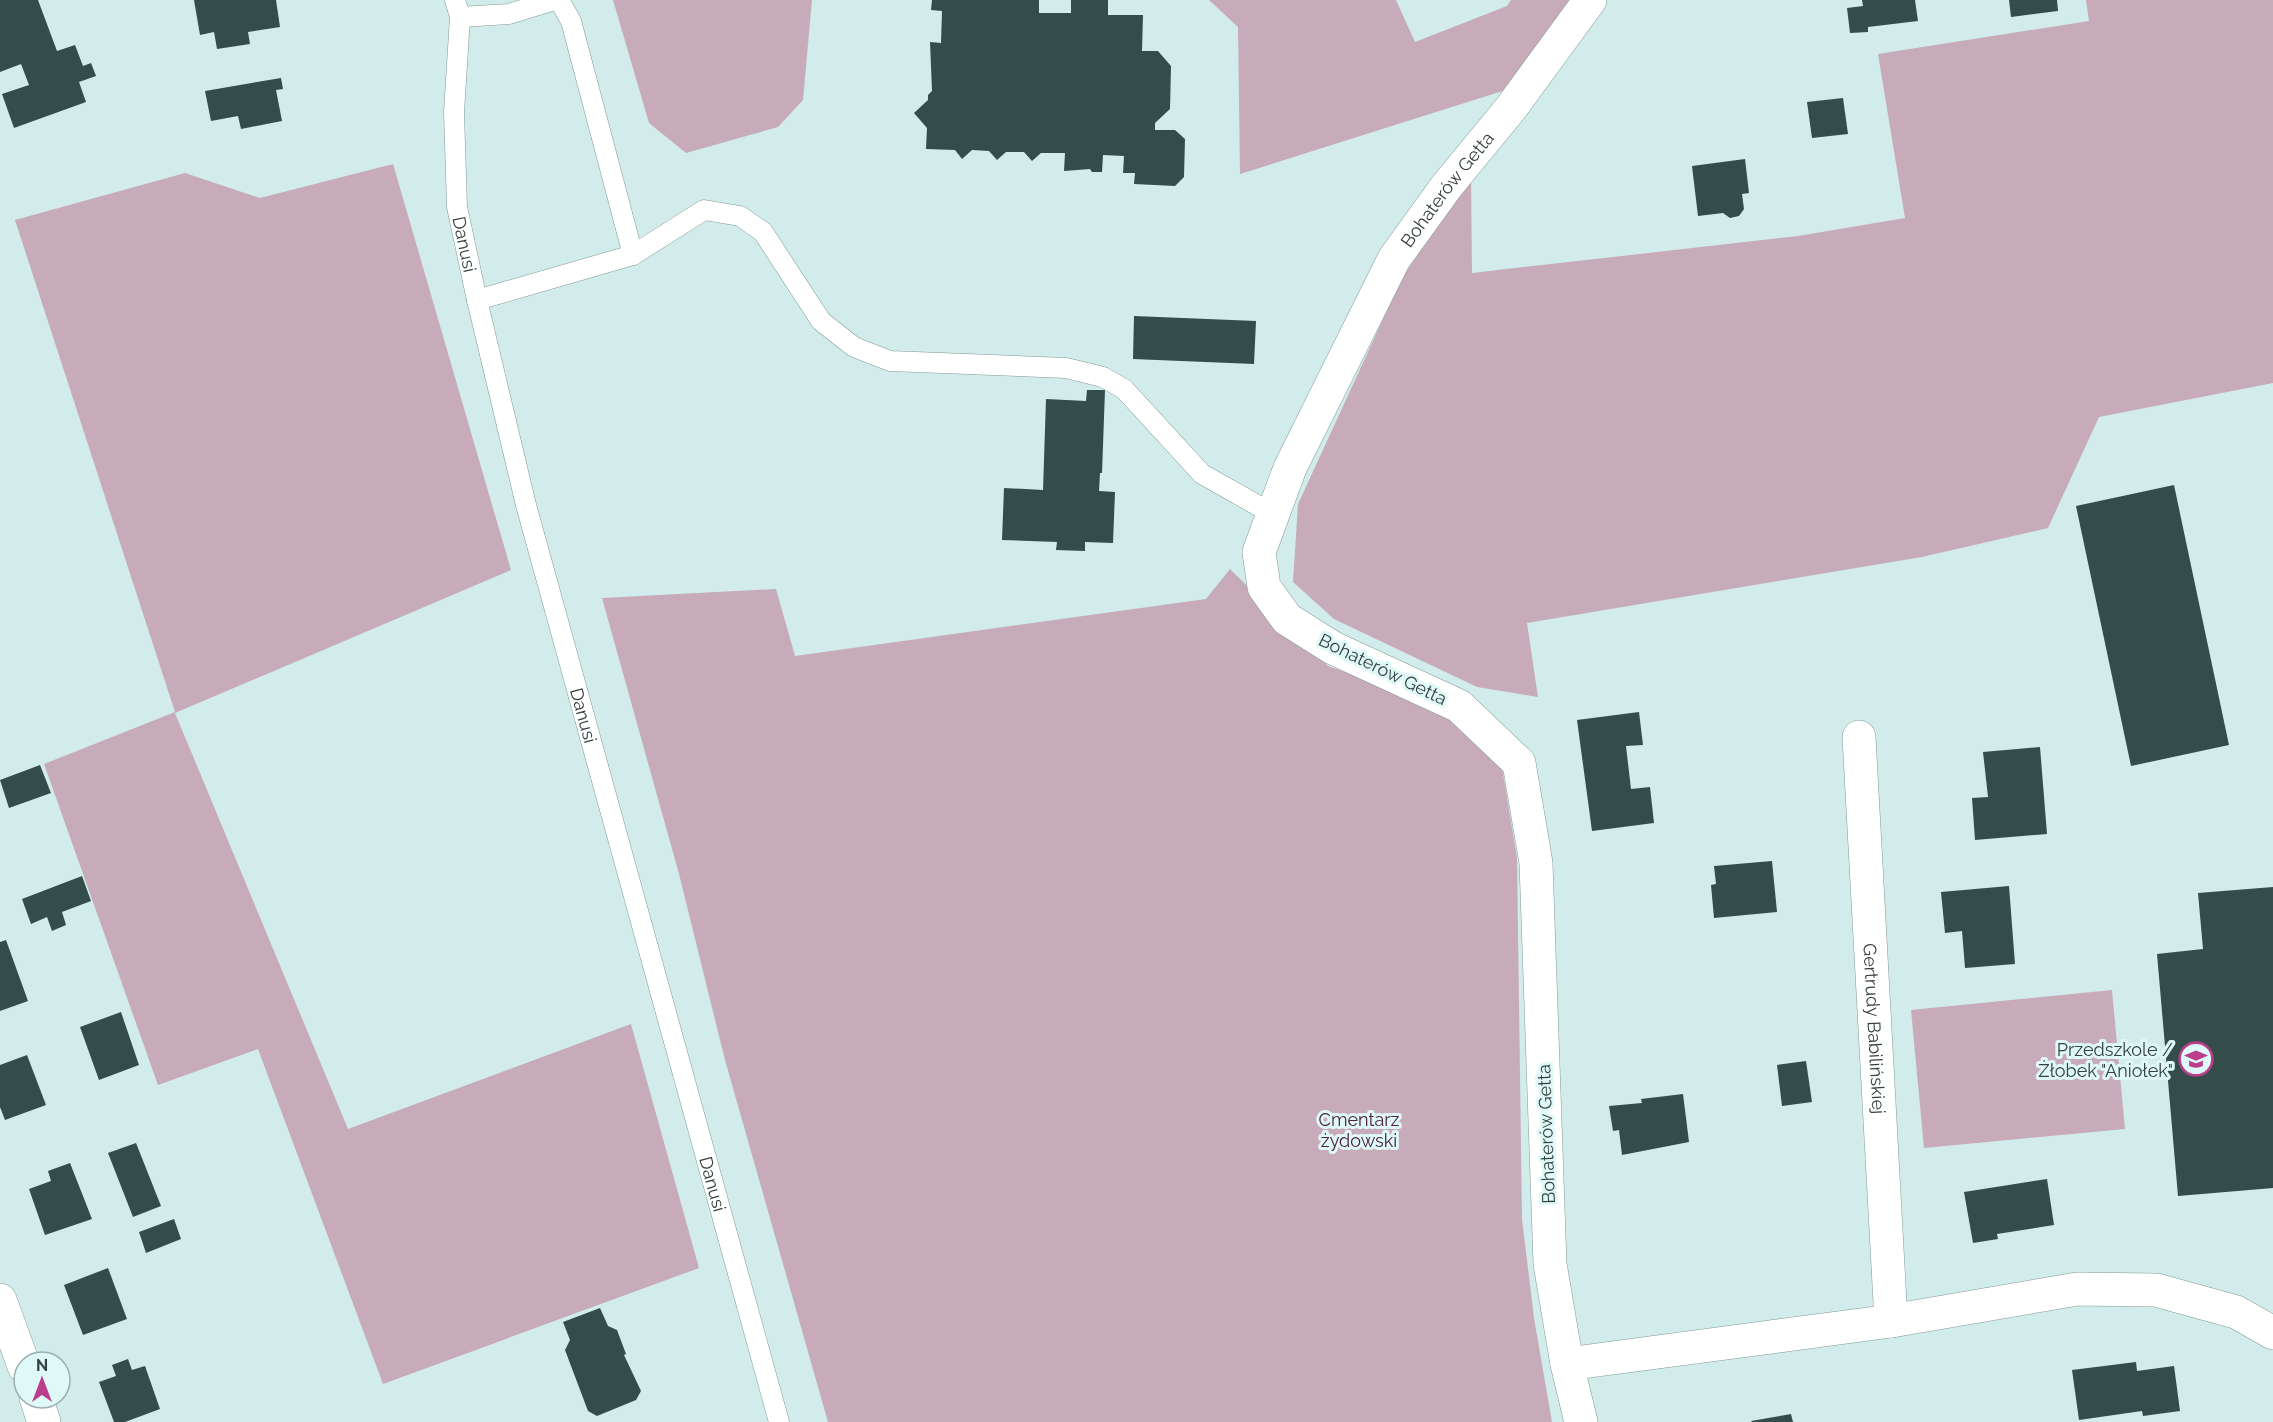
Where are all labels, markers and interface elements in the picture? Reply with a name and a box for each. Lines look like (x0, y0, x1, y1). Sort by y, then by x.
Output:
street label: Bohaterów Getta (1396, 127, 1498, 251)
street label: Danusi (449, 214, 481, 274)
street label: Bohaterów Getta (1316, 629, 1450, 709)
street label: Danusi (566, 685, 602, 745)
street label: Gertrudy Babilińskiej (1860, 943, 1890, 1114)
place label: Przedszkole / Żłobek "Aniołek" (2038, 1039, 2173, 1081)
school or university icon: Przedszkole / Żłobek "Aniołek" (2178, 1041, 2214, 1077)
street label: Bohaterów Getta (1533, 1064, 1559, 1204)
park label: Cmentarz żydowski (1319, 1109, 1400, 1151)
street label: Danusi (696, 1154, 731, 1214)
north arrow (12, 1350, 72, 1410)
text: N (36, 1356, 48, 1375)

